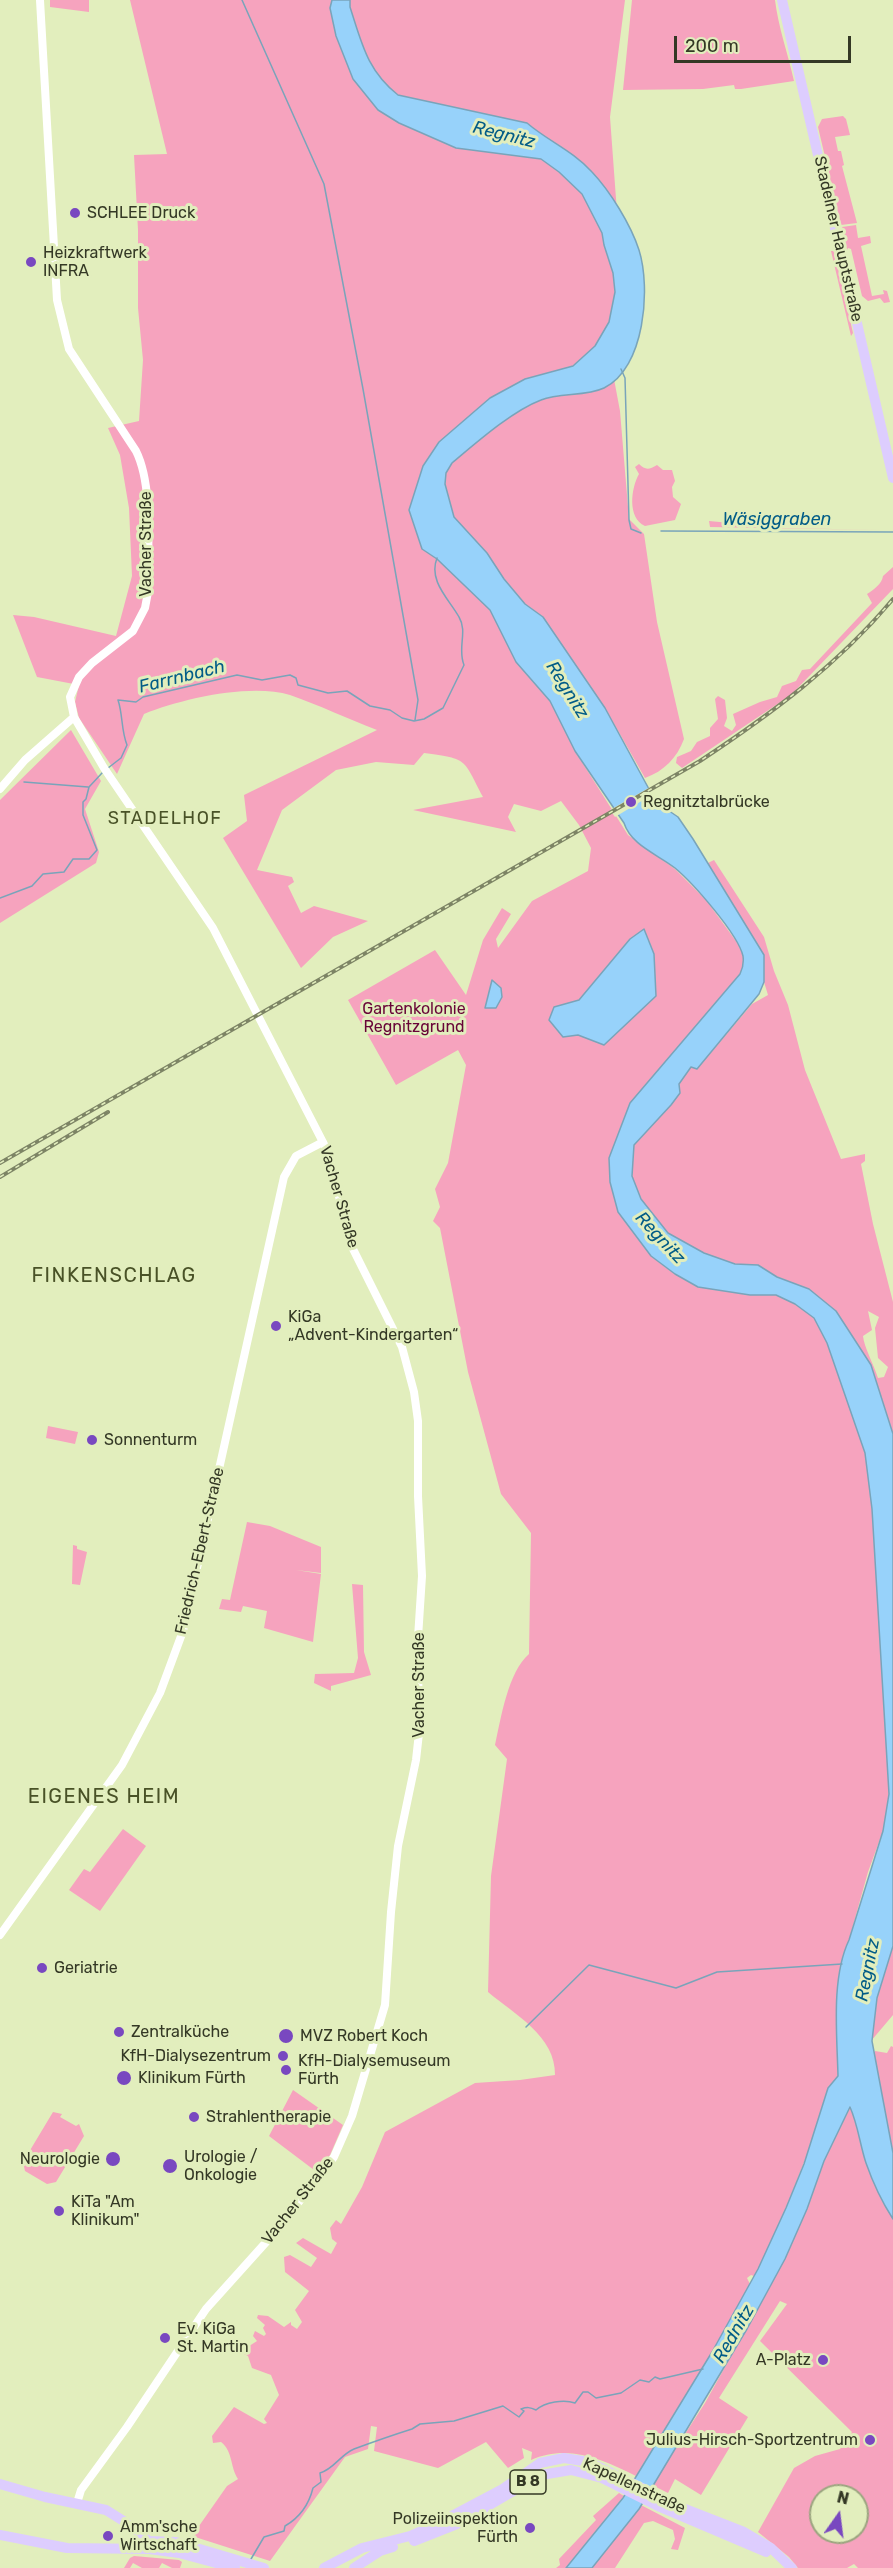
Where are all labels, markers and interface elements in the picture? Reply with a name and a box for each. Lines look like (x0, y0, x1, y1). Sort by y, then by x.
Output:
scale bar (677, 24, 854, 62)
text: 200 m (685, 35, 739, 57)
water label: Regnitz (470, 117, 538, 153)
street label: Stadelner Hauptstraße (810, 154, 866, 324)
place label: SCHLEE Druck (87, 203, 195, 223)
marker: SCHLEE Druck (68, 206, 82, 220)
place label: Heizkraftwerk INFRA (43, 243, 147, 281)
marker: Heizkraftwerk INFRA (24, 255, 38, 269)
street label: Vacher Straße (136, 491, 156, 597)
water label: Wäsiggraben (723, 509, 831, 531)
water label: Farrnbach (137, 656, 227, 698)
water label: Regnitz (541, 657, 593, 723)
place label: Regnitztalbrücke (643, 792, 770, 812)
marker: Regnitztalbrücke (624, 795, 638, 809)
district label: STADELHOF (108, 808, 222, 830)
park label: Gartenkolonie Regnitzgrund (362, 999, 466, 1037)
street label: Vacher Straße (315, 1144, 363, 1250)
water label: Regnitz (630, 1207, 690, 1269)
district label: FINKENSCHLAG (31, 1264, 197, 1288)
place label: KiGa „Advent-Kindergarten“ (288, 1307, 458, 1345)
marker: KiGa „Advent-Kindergarten“ (269, 1319, 283, 1333)
place label: Sonnenturm (104, 1430, 197, 1450)
marker: Sonnenturm (85, 1433, 99, 1447)
street label: Friedrich-Ebert-Straße (171, 1466, 229, 1636)
street label: Vacher Straße (409, 1632, 429, 1738)
district label: EIGENES HEIM (28, 1785, 180, 1809)
water label: Regnitz (851, 1937, 885, 2003)
place label: Geriatrie (54, 1958, 118, 1978)
marker: Geriatrie (35, 1961, 49, 1975)
place label: Zentralküche (131, 2022, 229, 2042)
marker: Zentralküche (112, 2025, 126, 2039)
place label: MVZ Robert Koch (300, 2026, 428, 2046)
marker: MVZ Robert Koch (277, 2027, 295, 2045)
place label: KfH-Dialysezentrum (121, 2046, 271, 2066)
marker: KfH-Dialysezentrum (276, 2049, 290, 2063)
place label: KfH-Dialysemuseum Fürth (298, 2051, 451, 2089)
marker: KfH-Dialysemuseum Fürth (279, 2063, 293, 2077)
place label: Klinikum Fürth (138, 2068, 246, 2088)
marker: Klinikum Fürth (115, 2069, 133, 2087)
place label: Strahlentherapie (206, 2107, 331, 2127)
marker: Strahlentherapie (187, 2110, 201, 2124)
place label: Urologie / Onkologie (184, 2147, 257, 2185)
place label: Neurologie (20, 2149, 100, 2169)
marker: Neurologie (104, 2150, 122, 2168)
street label: Vacher Straße (258, 2154, 338, 2248)
marker: Urologie / Onkologie (161, 2157, 179, 2175)
place label: KiTa "Am Klinikum" (71, 2192, 140, 2230)
marker: KiTa "Am Klinikum" (52, 2204, 66, 2218)
water label: Rednitz (709, 2301, 759, 2367)
place label: Ev. KiGa St. Martin (177, 2319, 249, 2357)
marker: Ev. KiGa St. Martin (158, 2331, 172, 2345)
place label: A-Platz (756, 2350, 811, 2370)
marker: A-Platz (816, 2353, 830, 2367)
place label: Julius-Hirsch-Sportzentrum (646, 2430, 858, 2450)
marker: Julius-Hirsch-Sportzentrum (863, 2433, 877, 2447)
street label: Kapellenstraße (580, 2454, 688, 2518)
road number: B 8 (510, 2470, 546, 2494)
north arrow (809, 2484, 869, 2544)
text: N (835, 2487, 851, 2509)
place label: Polizeiinspektion Fürth (393, 2509, 518, 2547)
place label: Amm'sche Wirtschaft (120, 2517, 198, 2555)
marker: Polizeiinspektion Fürth (523, 2521, 537, 2535)
marker: Amm'sche Wirtschaft (101, 2529, 115, 2543)

